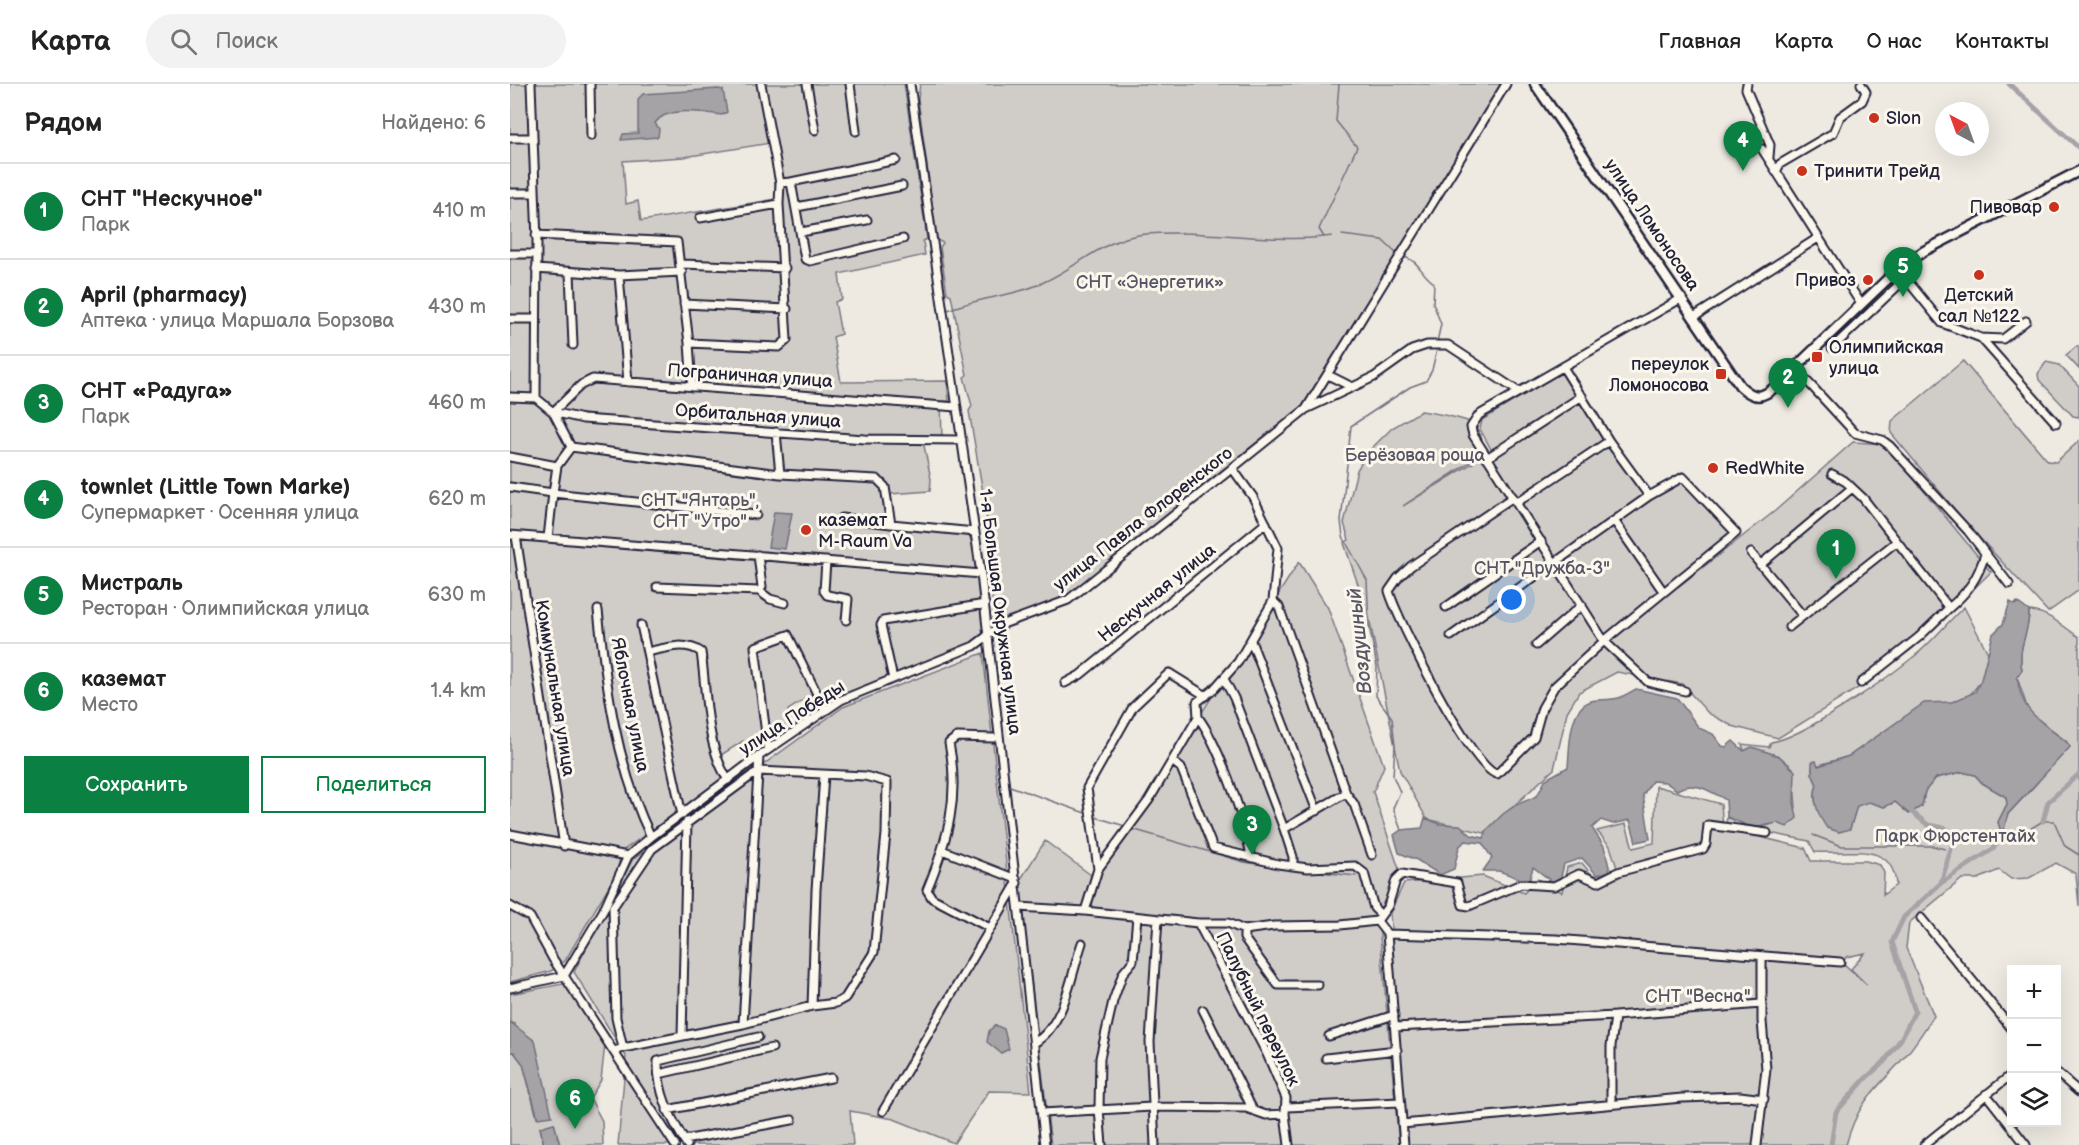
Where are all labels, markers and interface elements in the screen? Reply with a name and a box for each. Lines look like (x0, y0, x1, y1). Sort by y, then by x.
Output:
search box (146, 14, 566, 68)
text: Карта (30, 25, 110, 58)
icon: search (167, 25, 200, 58)
text: Поиск (215, 28, 278, 55)
text: Главная (1658, 29, 1741, 54)
text: Карта (1774, 29, 1833, 54)
text: О нас (1866, 29, 1922, 54)
text: Контакты (1955, 29, 2049, 54)
north arrow (1935, 102, 1989, 156)
text: Рядом (24, 108, 102, 139)
place label: Slon (1886, 108, 1921, 129)
text: Найдено: 6 (381, 111, 486, 135)
marker: Slon (1867, 111, 1881, 125)
pin: 4 (1724, 122, 1762, 171)
street label: улица Ломоносова (1600, 155, 1704, 295)
place label: Тринити Трейд (1814, 161, 1940, 182)
marker: Тринити Трейд (1795, 164, 1809, 178)
text: СНТ "Нескучное" (81, 186, 263, 213)
place label: Пивовар (1969, 197, 2042, 218)
text: 1 (39, 199, 48, 223)
text: 410 m (432, 199, 486, 223)
marker: Пивовар (2047, 200, 2061, 214)
text: Парк (81, 213, 130, 237)
pin: 5 (1884, 248, 1922, 297)
marker: Детский сал №122 (1972, 268, 1986, 282)
place label: Привоз (1795, 270, 1856, 291)
park label: СНТ «Энергетик» (1076, 272, 1224, 293)
marker: Привоз (1861, 273, 1875, 287)
text: April (pharmacy) (81, 282, 247, 309)
place label: Детский сал №122 (1938, 285, 2020, 327)
text: 2 (38, 295, 49, 319)
text: 430 m (428, 295, 486, 319)
text: Аптека · улица Маршала Борзова (81, 309, 394, 333)
place label: Олимпийская улица (1829, 337, 1944, 379)
marker: Олимпийская улица (1810, 350, 1824, 364)
place label: переулок Ломоносова (1608, 354, 1709, 396)
pin: 2 (1768, 358, 1808, 408)
street label: Пограничная улица (667, 360, 834, 392)
marker: переулок Ломоносова (1714, 367, 1728, 381)
text: СНТ «Радуга» (81, 378, 233, 405)
text: 3 (38, 391, 49, 415)
text: 460 m (428, 391, 486, 415)
street label: Орбитальная улица (674, 400, 842, 432)
text: Парк (81, 405, 130, 429)
street label: улица Павла Флоренского (1049, 443, 1237, 595)
park label: Берёзовая роща (1345, 445, 1486, 466)
place label: RedWhite (1725, 458, 1805, 479)
marker: RedWhite (1706, 461, 1720, 475)
text: townlet (Little Town Marke) (81, 474, 350, 501)
text: 4 (38, 487, 49, 511)
text: 620 m (428, 487, 486, 511)
street label: 1-я Большая Окружная улица (974, 488, 1026, 736)
park label: СНТ "Янтарь", СНТ "Утро" (641, 490, 759, 532)
text: Супермаркет · Осенняя улица (81, 501, 359, 525)
place label: каземат M-Raum Va (818, 510, 912, 552)
marker: каземат M-Raum Va (799, 523, 813, 537)
pin: 1 (1816, 530, 1856, 579)
street label: Нескучная улица (1094, 539, 1220, 647)
park label: СНТ "Дружба-3" (1474, 558, 1610, 579)
text: Мистраль (81, 570, 183, 597)
text: 5 (38, 583, 49, 607)
text: 630 m (428, 583, 486, 607)
your location (1497, 585, 1526, 614)
water label: Воздушный (1342, 586, 1378, 695)
text: Ресторан · Олимпийская улица (81, 597, 369, 621)
street label: Коммунальная улица (531, 598, 579, 778)
street label: Яблочная улица (607, 636, 653, 775)
text: каземат (81, 666, 166, 693)
street label: улица Победы (735, 676, 849, 760)
text: 6 (37, 679, 50, 703)
text: 1.4 km (430, 679, 486, 703)
text: Место (81, 693, 138, 717)
button: Сохранить (24, 756, 249, 813)
button: Поделиться (261, 756, 486, 813)
pin: 3 (1232, 806, 1272, 855)
park label: Парк Фюрстентайх (1875, 826, 2035, 847)
street label: Палубный переулок (1212, 928, 1305, 1090)
map controls (2007, 965, 2061, 1127)
button: + (2007, 965, 2061, 1019)
park label: СНТ "Весна" (1645, 986, 1751, 1007)
button: − (2007, 1019, 2061, 1073)
button: layers (2007, 1073, 2061, 1127)
pin: 6 (556, 1080, 594, 1129)

